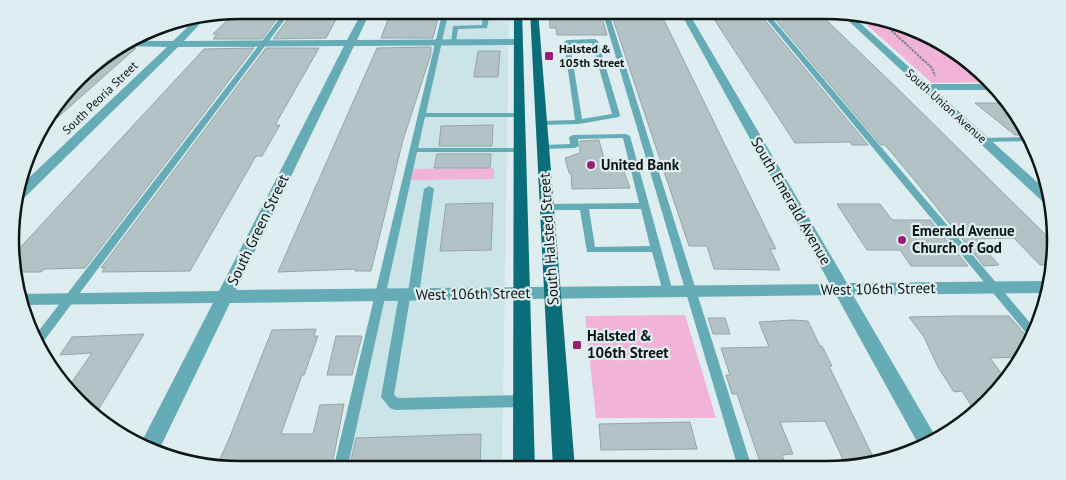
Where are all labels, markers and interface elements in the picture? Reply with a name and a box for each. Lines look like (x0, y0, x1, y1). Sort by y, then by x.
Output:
place label: Halsted & 105th Street (559, 41, 625, 70)
marker: Halsted & 105th Street (543, 50, 555, 62)
street label: South Peoria Street (59, 58, 140, 137)
street label: South Union Avenue (903, 65, 990, 146)
street label: South Emerald Avenue (747, 133, 836, 268)
place label: United Bank (601, 155, 680, 174)
marker: United Bank (585, 159, 597, 171)
street label: South Green Street (222, 171, 293, 288)
street label: South Halsted Street (534, 172, 563, 306)
place label: Emerald Avenue Church of God (912, 221, 1015, 257)
marker: Emerald Avenue Church of God (896, 234, 908, 246)
street label: West 106th Street (820, 278, 936, 299)
street label: West 106th Street (415, 283, 531, 304)
place label: Halsted & 106th Street (587, 326, 669, 362)
marker: Halsted & 106th Street (571, 339, 583, 351)

